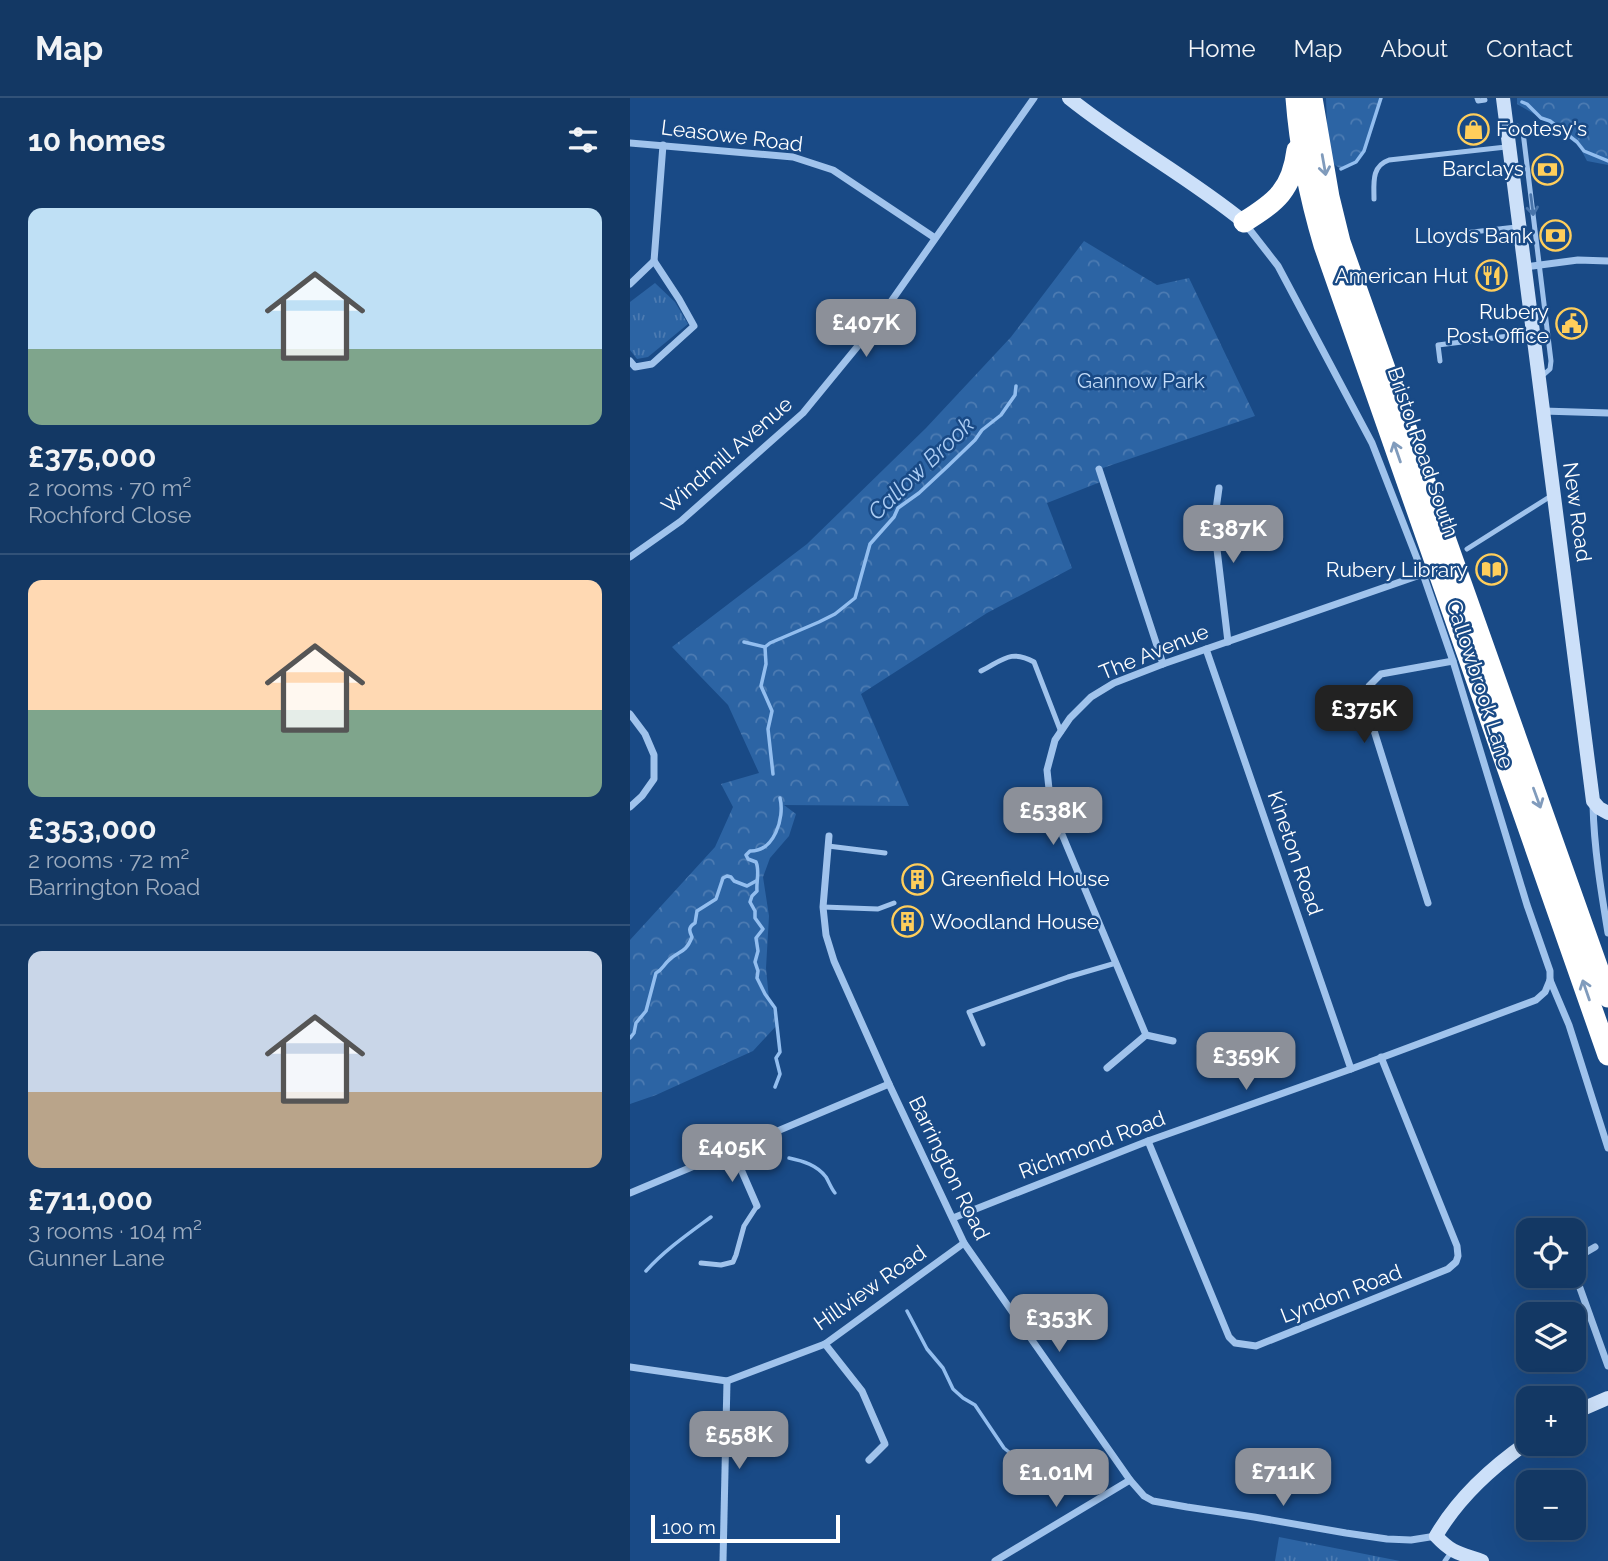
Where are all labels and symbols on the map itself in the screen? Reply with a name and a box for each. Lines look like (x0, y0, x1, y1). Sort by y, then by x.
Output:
shop icon: Footesy's (1456, 112, 1490, 146)
street label: Leasowe Road (660, 114, 804, 157)
place label: Footesy's (1496, 116, 1587, 141)
bank icon: Barclays (1530, 152, 1564, 186)
one-way arrow (1318, 153, 1331, 176)
place label: Barclays (1442, 156, 1524, 181)
one-way arrow (1525, 193, 1538, 216)
bank icon: Lloyds Bank (1539, 219, 1573, 253)
place label: Lloyds Bank (1415, 223, 1533, 248)
restaurant icon: American Hut (1474, 259, 1508, 293)
place label: American Hut (1335, 263, 1468, 288)
place label: Rubery Post Office (1446, 299, 1549, 348)
pin: £407K (817, 300, 915, 359)
public building icon: Rubery Post Office (1555, 307, 1589, 341)
street label: Bristol Road South (1383, 363, 1464, 540)
park label: Gannow Park (1077, 368, 1205, 393)
street label: Windmill Avenue (656, 391, 797, 518)
water label: Callow Brook (862, 410, 979, 525)
one-way arrow (1390, 441, 1402, 463)
street label: New Road (1558, 461, 1597, 563)
pin: £387K (1184, 505, 1282, 565)
library icon: Rubery Library (1474, 553, 1508, 587)
place label: Rubery Library (1326, 557, 1468, 582)
street label: Callowbrook Lane (1441, 596, 1520, 771)
street label: The Avenue (1095, 618, 1212, 685)
pin: £375K (1315, 686, 1413, 745)
street label: Kineton Road (1263, 787, 1328, 918)
one-way arrow (1532, 787, 1544, 809)
pin: £538K (1004, 788, 1102, 847)
building icon: Greenfield House (901, 862, 935, 896)
place label: Greenfield House (941, 866, 1110, 891)
building icon: Woodland House (890, 905, 924, 939)
place label: Woodland House (930, 909, 1099, 934)
one-way arrow (1579, 980, 1591, 1002)
pin: £359K (1197, 1032, 1295, 1092)
street label: Barrington Road (904, 1092, 995, 1244)
street label: Richmond Road (1015, 1105, 1169, 1184)
pin: £405K (683, 1124, 781, 1184)
street label: Hillview Road (809, 1240, 931, 1335)
street label: Lyndon Road (1277, 1259, 1405, 1328)
pin: £353K (1010, 1294, 1108, 1354)
pin: £558K (690, 1412, 788, 1471)
pin: £711K (1234, 1448, 1332, 1508)
pin: £1.01M (999, 1450, 1113, 1509)
scale bar (651, 1512, 840, 1544)

